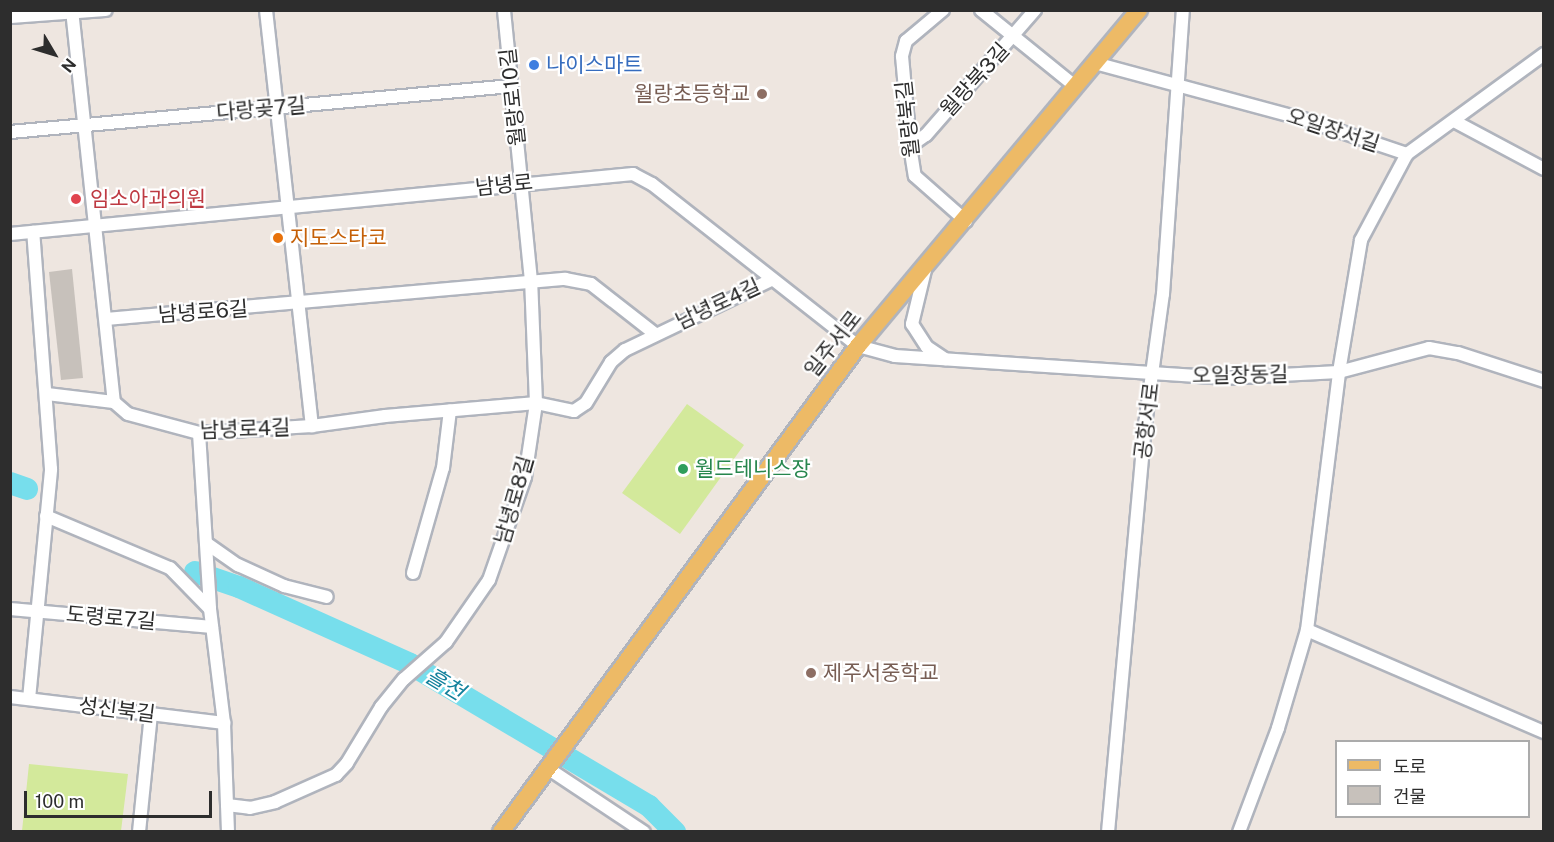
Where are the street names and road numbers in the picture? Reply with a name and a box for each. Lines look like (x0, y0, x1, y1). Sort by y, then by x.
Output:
street label: 월랑북3길 (935, 38, 1015, 122)
street label: 월랑로10길 (495, 47, 531, 147)
street label: 월랑북길 (891, 79, 925, 159)
street label: 다랑곶7길 (215, 93, 307, 125)
street label: 오일장서길 (1283, 103, 1383, 157)
street label: 남녕로 (474, 169, 534, 201)
street label: 남녕로4길 (672, 273, 764, 335)
street label: 남녕로6길 (157, 296, 249, 328)
street label: 일주서로 (799, 306, 867, 382)
street label: 오일장동길 (1191, 362, 1289, 388)
street label: 공항서로 (1130, 381, 1164, 461)
street label: 남녕로4길 (199, 415, 291, 443)
street label: 남녕로8길 (489, 453, 539, 547)
street label: 도령로7길 (65, 602, 157, 634)
street label: 성신북길 (77, 693, 157, 727)

